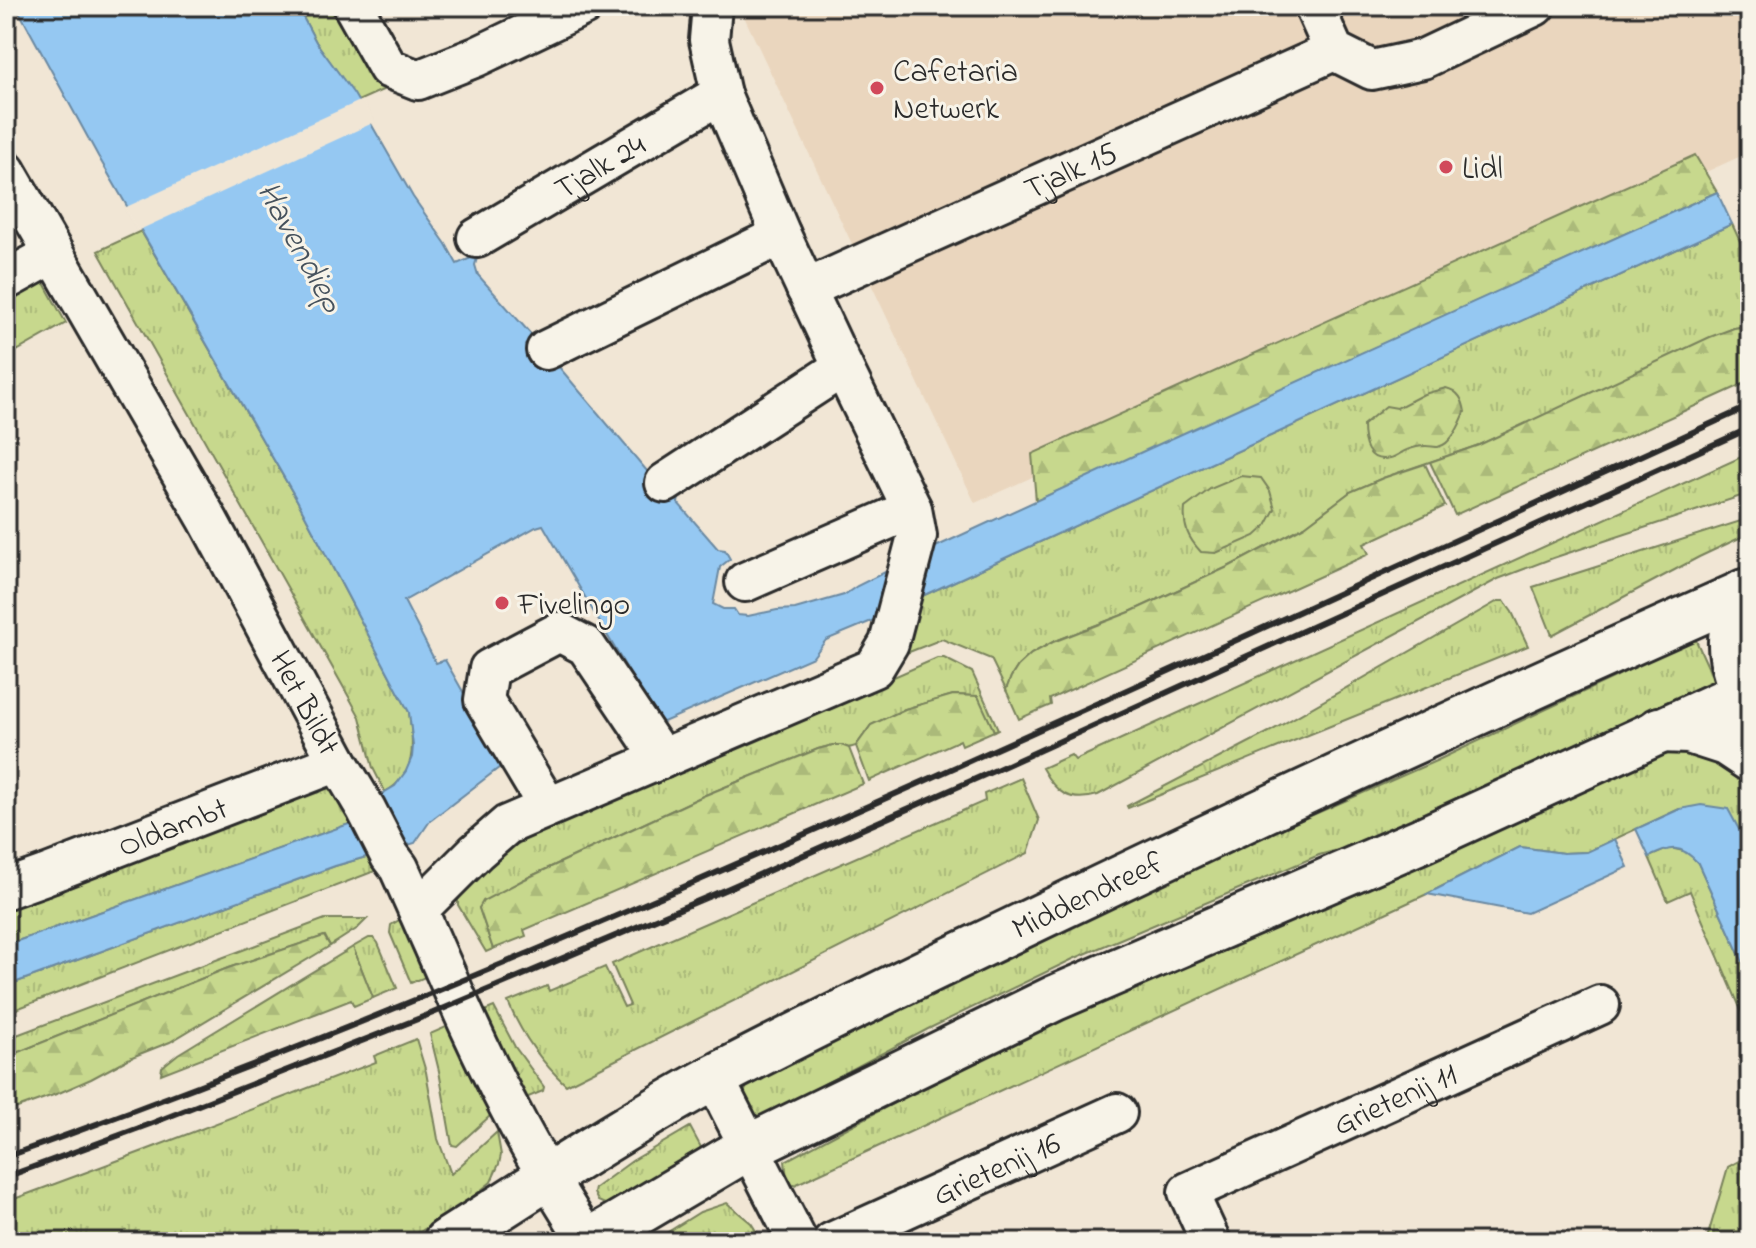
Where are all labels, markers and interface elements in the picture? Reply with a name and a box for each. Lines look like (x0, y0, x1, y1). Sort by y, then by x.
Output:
place label: Cafetaria Netwerk (893, 50, 1018, 134)
marker: Cafetaria Netwerk (868, 79, 886, 97)
street label: Tjalk 24 (547, 124, 655, 214)
street label: Tjalk 15 (1018, 131, 1126, 215)
place label: Lidl (1462, 147, 1503, 194)
marker: Lidl (1437, 158, 1455, 176)
water label: Havendiep (242, 173, 355, 323)
place label: Fivelingo (517, 583, 630, 630)
marker: Fivelingo (493, 594, 511, 612)
street label: Het Bildt (255, 643, 350, 765)
street label: Oldambt (112, 787, 236, 872)
street label: Middendreef (1005, 841, 1172, 954)
street label: Grietenij 11 (1327, 1053, 1466, 1150)
street label: Grietenij 16 (926, 1122, 1069, 1220)

